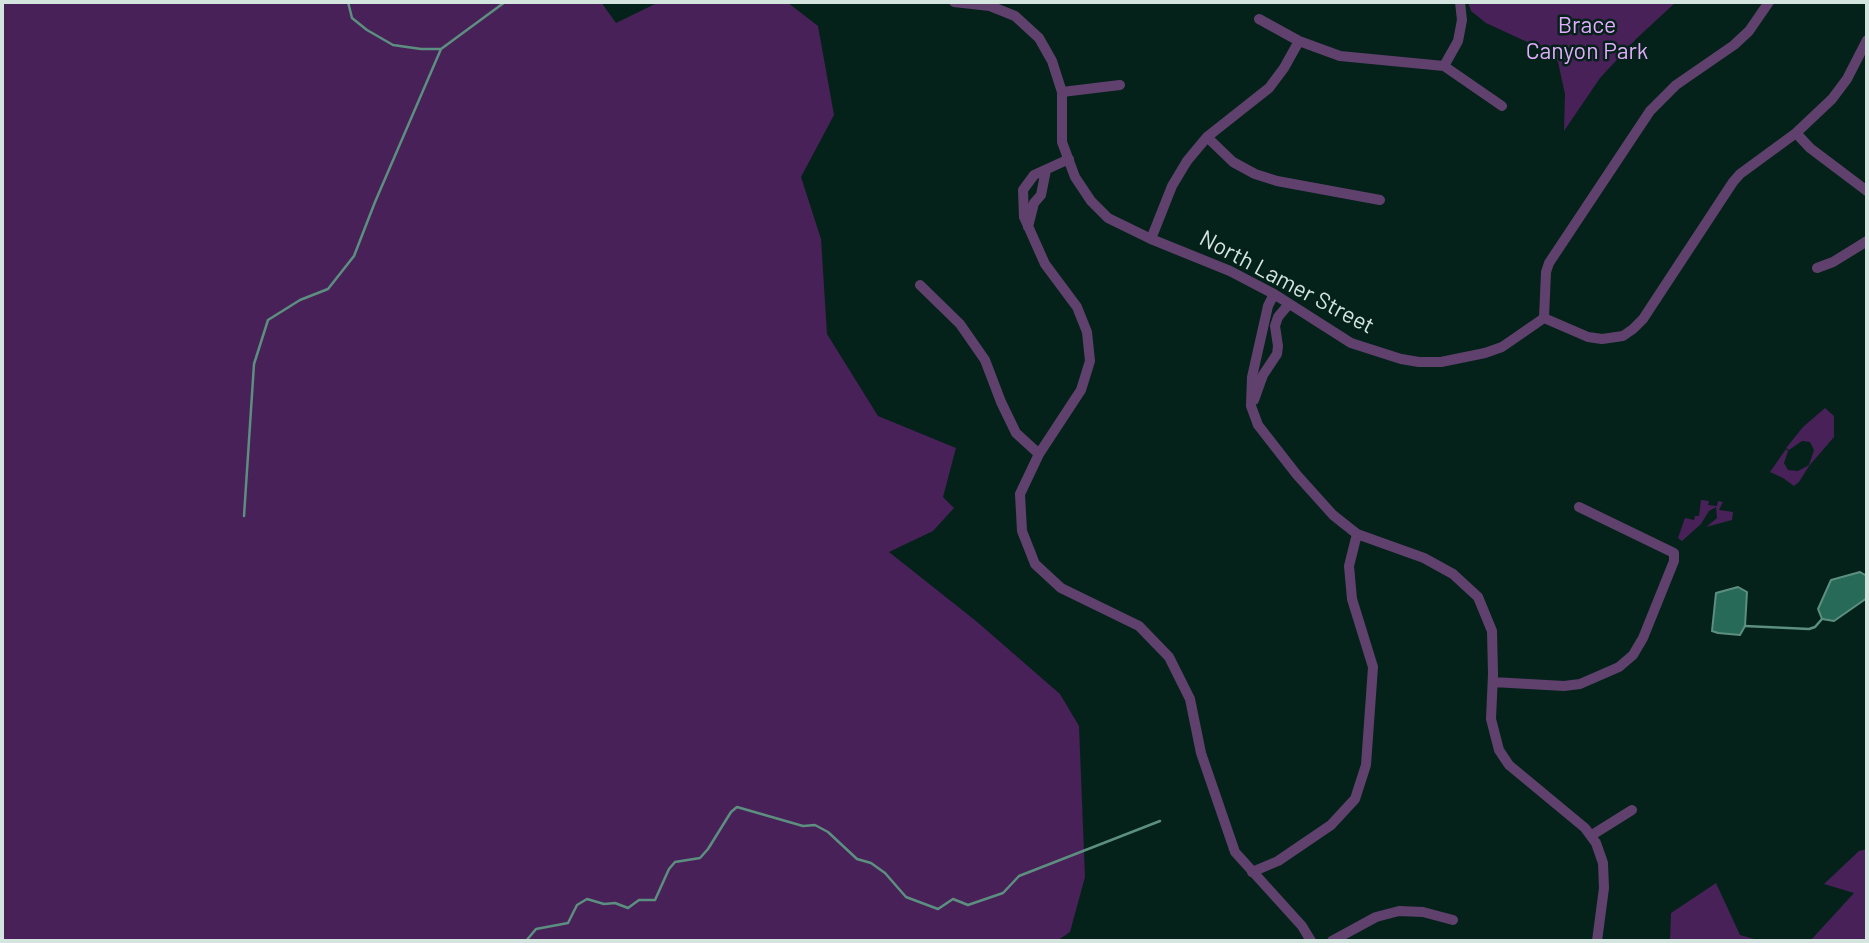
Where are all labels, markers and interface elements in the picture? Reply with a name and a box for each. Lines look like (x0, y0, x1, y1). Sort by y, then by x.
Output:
park label: Brace Canyon Park (1526, 11, 1648, 65)
street label: North Lamer Street (1195, 224, 1379, 340)

